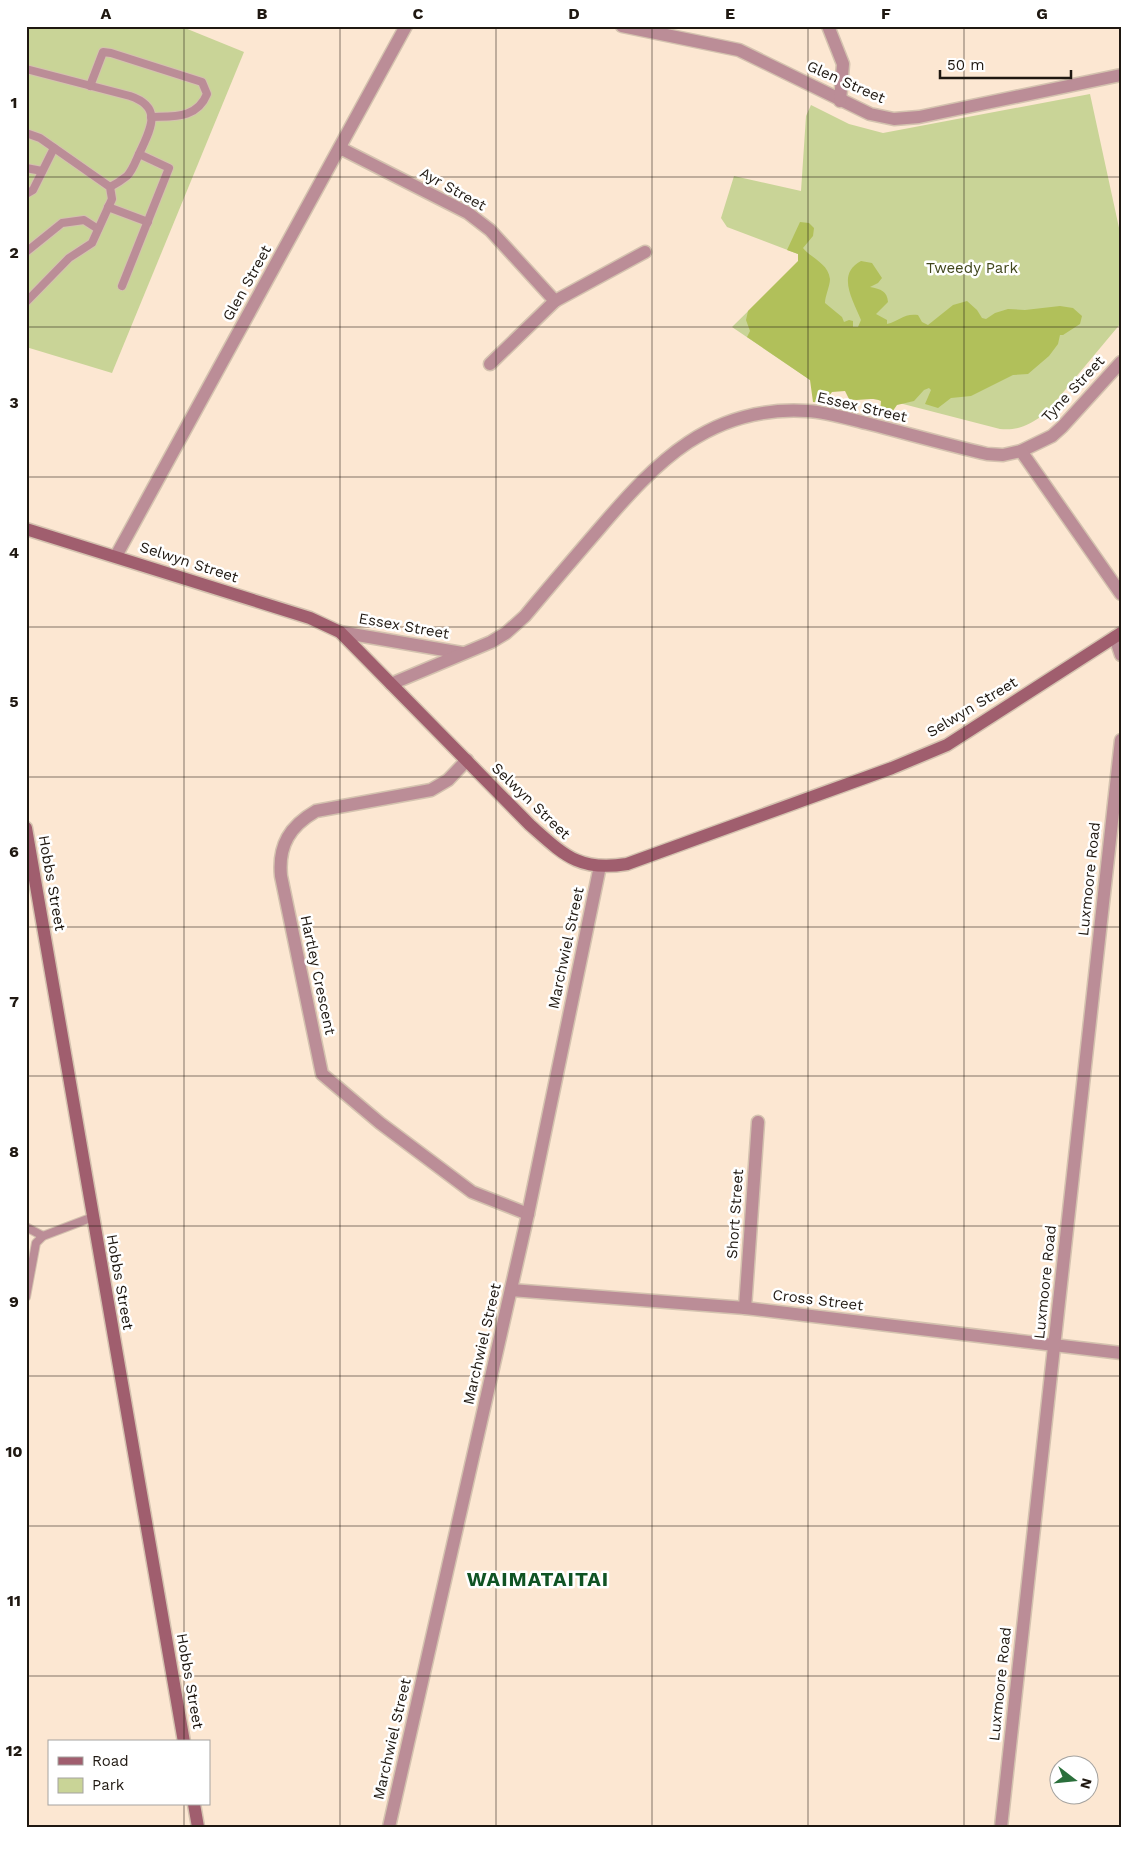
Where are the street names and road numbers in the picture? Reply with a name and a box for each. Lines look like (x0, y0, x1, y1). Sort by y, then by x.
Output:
street label: Glen Street (804, 57, 889, 108)
street label: Ayr Street (417, 163, 490, 215)
street label: Glen Street (219, 241, 275, 324)
street label: Tyne Street (1038, 352, 1109, 426)
street label: Essex Street (815, 388, 909, 426)
street label: Selwyn Street (138, 538, 241, 587)
street label: Essex Street (357, 609, 451, 643)
street label: Selwyn Street (923, 673, 1021, 741)
street label: Selwyn Street (488, 759, 575, 844)
street label: Luxmoore Road (1074, 821, 1104, 937)
street label: Hobbs Street (35, 834, 69, 933)
street label: Marchwiel Street (544, 885, 588, 1011)
street label: Hartley Crescent (297, 913, 340, 1037)
street label: Short Street (723, 1168, 747, 1260)
street label: Luxmoore Road (1030, 1224, 1060, 1340)
street label: Hobbs Street (103, 1233, 137, 1332)
street label: Marchwiel Street (459, 1281, 505, 1407)
street label: Cross Street (772, 1286, 865, 1315)
street label: Luxmoore Road (985, 1626, 1015, 1742)
street label: Hobbs Street (173, 1632, 207, 1731)
street label: Marchwiel Street (369, 1676, 415, 1802)

